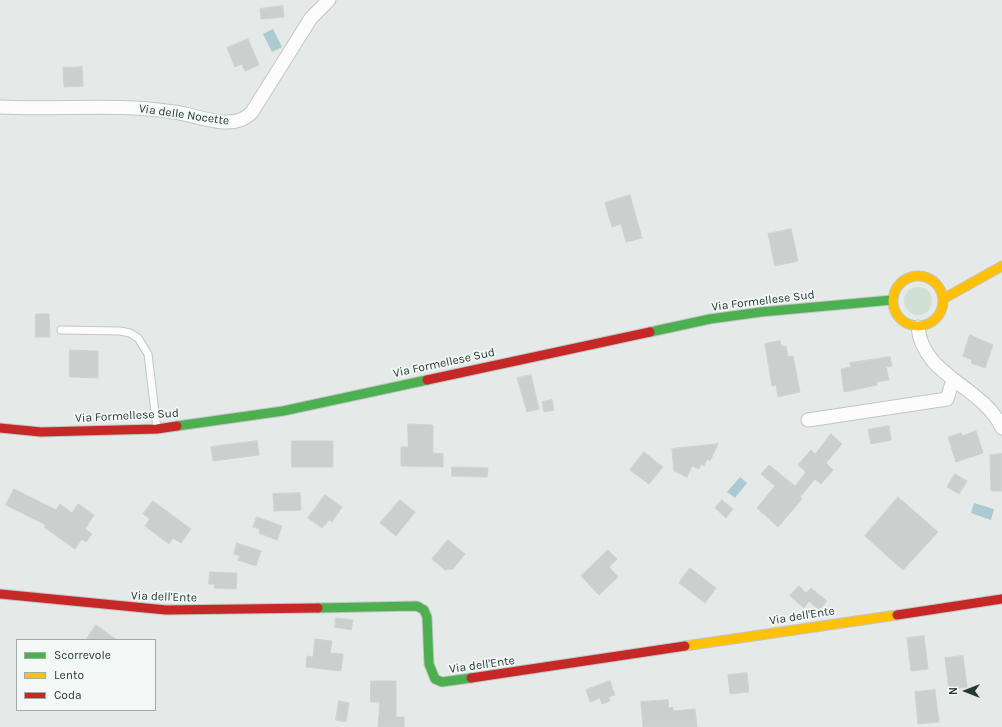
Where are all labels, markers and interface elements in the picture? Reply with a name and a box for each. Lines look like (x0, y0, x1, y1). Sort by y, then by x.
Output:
street label: Via delle Nocette (138, 102, 230, 128)
street label: Via Formellese Sud (711, 288, 815, 314)
street label: Via Formellese Sud (392, 345, 496, 381)
street label: Via Formellese Sud (75, 406, 179, 426)
street label: Via dell'Ente (131, 589, 197, 605)
street label: Via dell'Ente (768, 604, 836, 628)
legend (16, 639, 156, 711)
text: Scorrevole (54, 648, 111, 662)
street label: Via dell'Ente (448, 653, 516, 677)
text: Lento (54, 668, 84, 682)
north arrow (946, 671, 986, 711)
text: N (947, 687, 960, 695)
text: Coda (54, 688, 82, 702)

